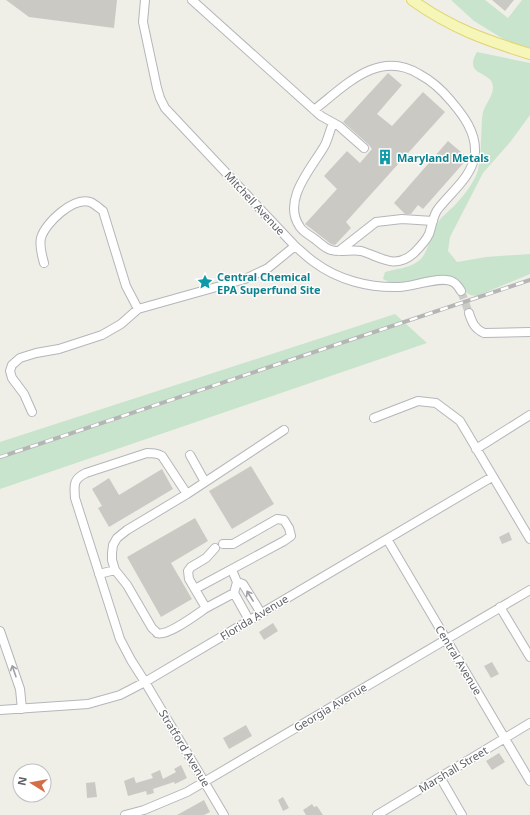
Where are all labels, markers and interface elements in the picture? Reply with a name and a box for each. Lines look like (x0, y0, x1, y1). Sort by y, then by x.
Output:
building icon: Maryland Metals (376, 148, 394, 166)
place label: Maryland Metals (397, 150, 490, 165)
street label: Mitchell Avenue (221, 168, 289, 238)
place label: Central Chemical EPA Superfund Site (217, 269, 321, 297)
place icon: Central Chemical EPA Superfund Site (196, 273, 214, 291)
street label: Florida Avenue (217, 591, 291, 643)
one-way arrow (246, 591, 254, 602)
street label: Central Avenue (432, 622, 486, 698)
one-way arrow (9, 665, 17, 677)
street label: Georgia Avenue (291, 679, 369, 735)
street label: Stratford Avenue (156, 707, 214, 789)
street label: Marshall Street (416, 742, 490, 796)
north arrow (12, 763, 52, 803)
text: N (13, 775, 30, 787)

